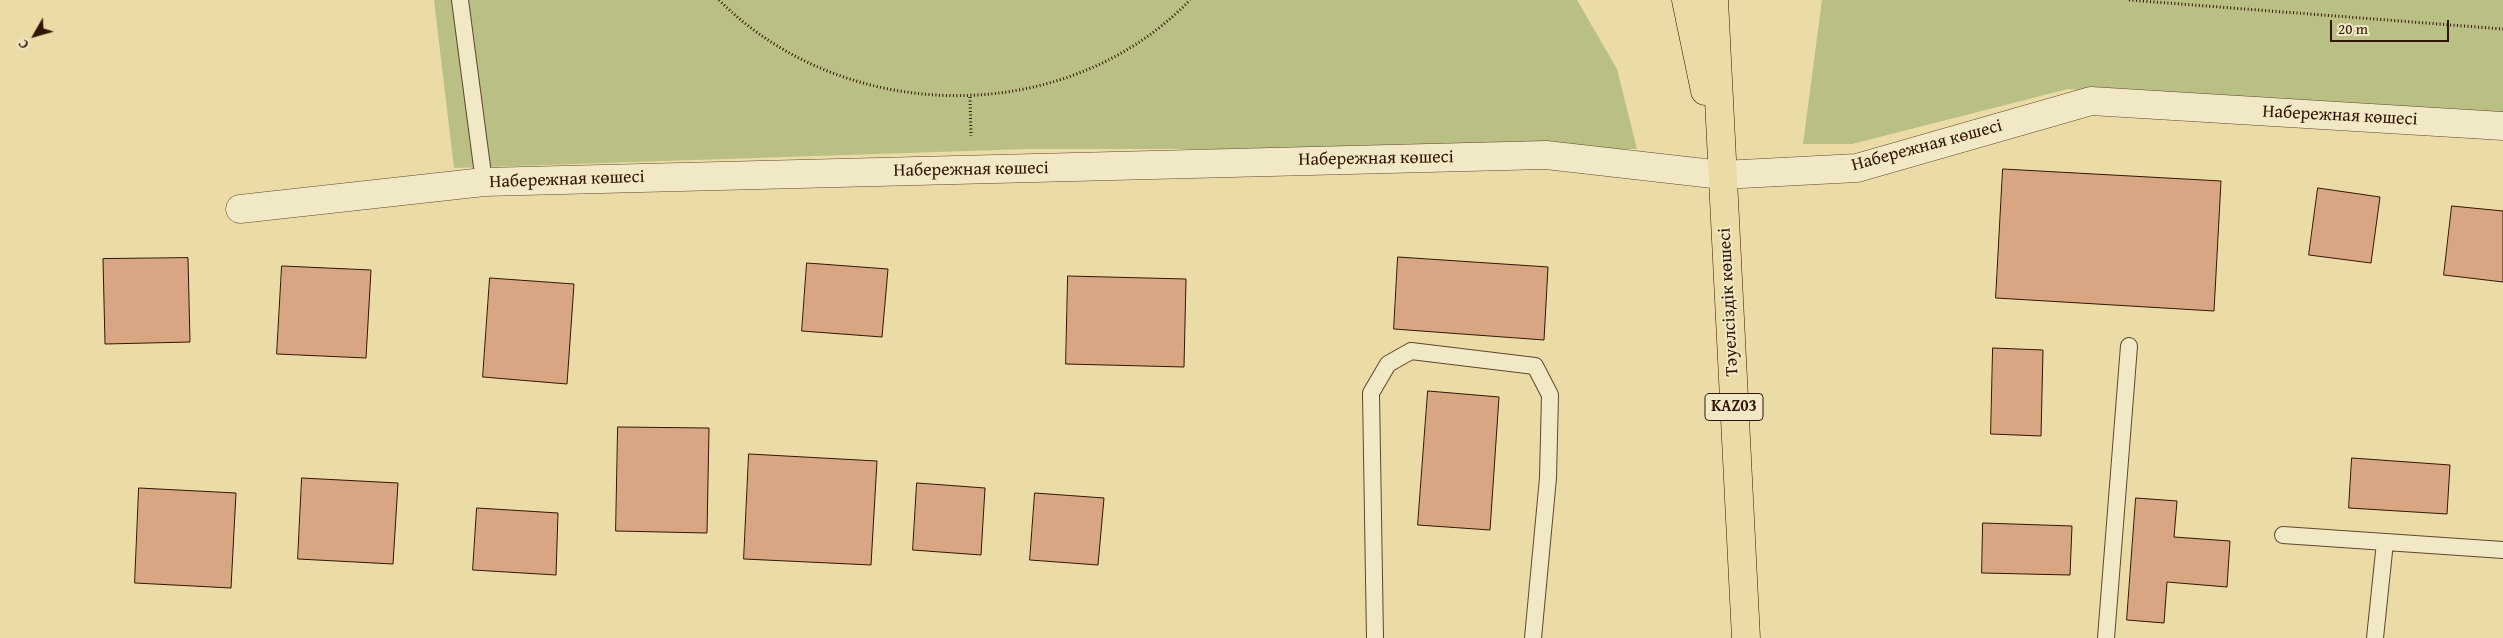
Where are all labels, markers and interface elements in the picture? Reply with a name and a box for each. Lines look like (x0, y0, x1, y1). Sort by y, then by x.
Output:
north arrow (10, 10, 60, 60)
scale bar (2333, 10, 2452, 42)
text: 20 m (2338, 18, 2368, 39)
text: С (13, 35, 34, 54)
street label: Набережная көшесі (2262, 101, 2418, 131)
street label: Набережная көшесі (1849, 115, 2005, 177)
street label: Набережная көшесі (1298, 147, 1454, 171)
street label: Набережная көшесі (893, 158, 1049, 182)
street label: Набережная көшесі (489, 166, 645, 194)
street label: Тәуелсіздік көшесі (1714, 227, 1744, 377)
road number: KАZ03 (1705, 394, 1763, 421)

